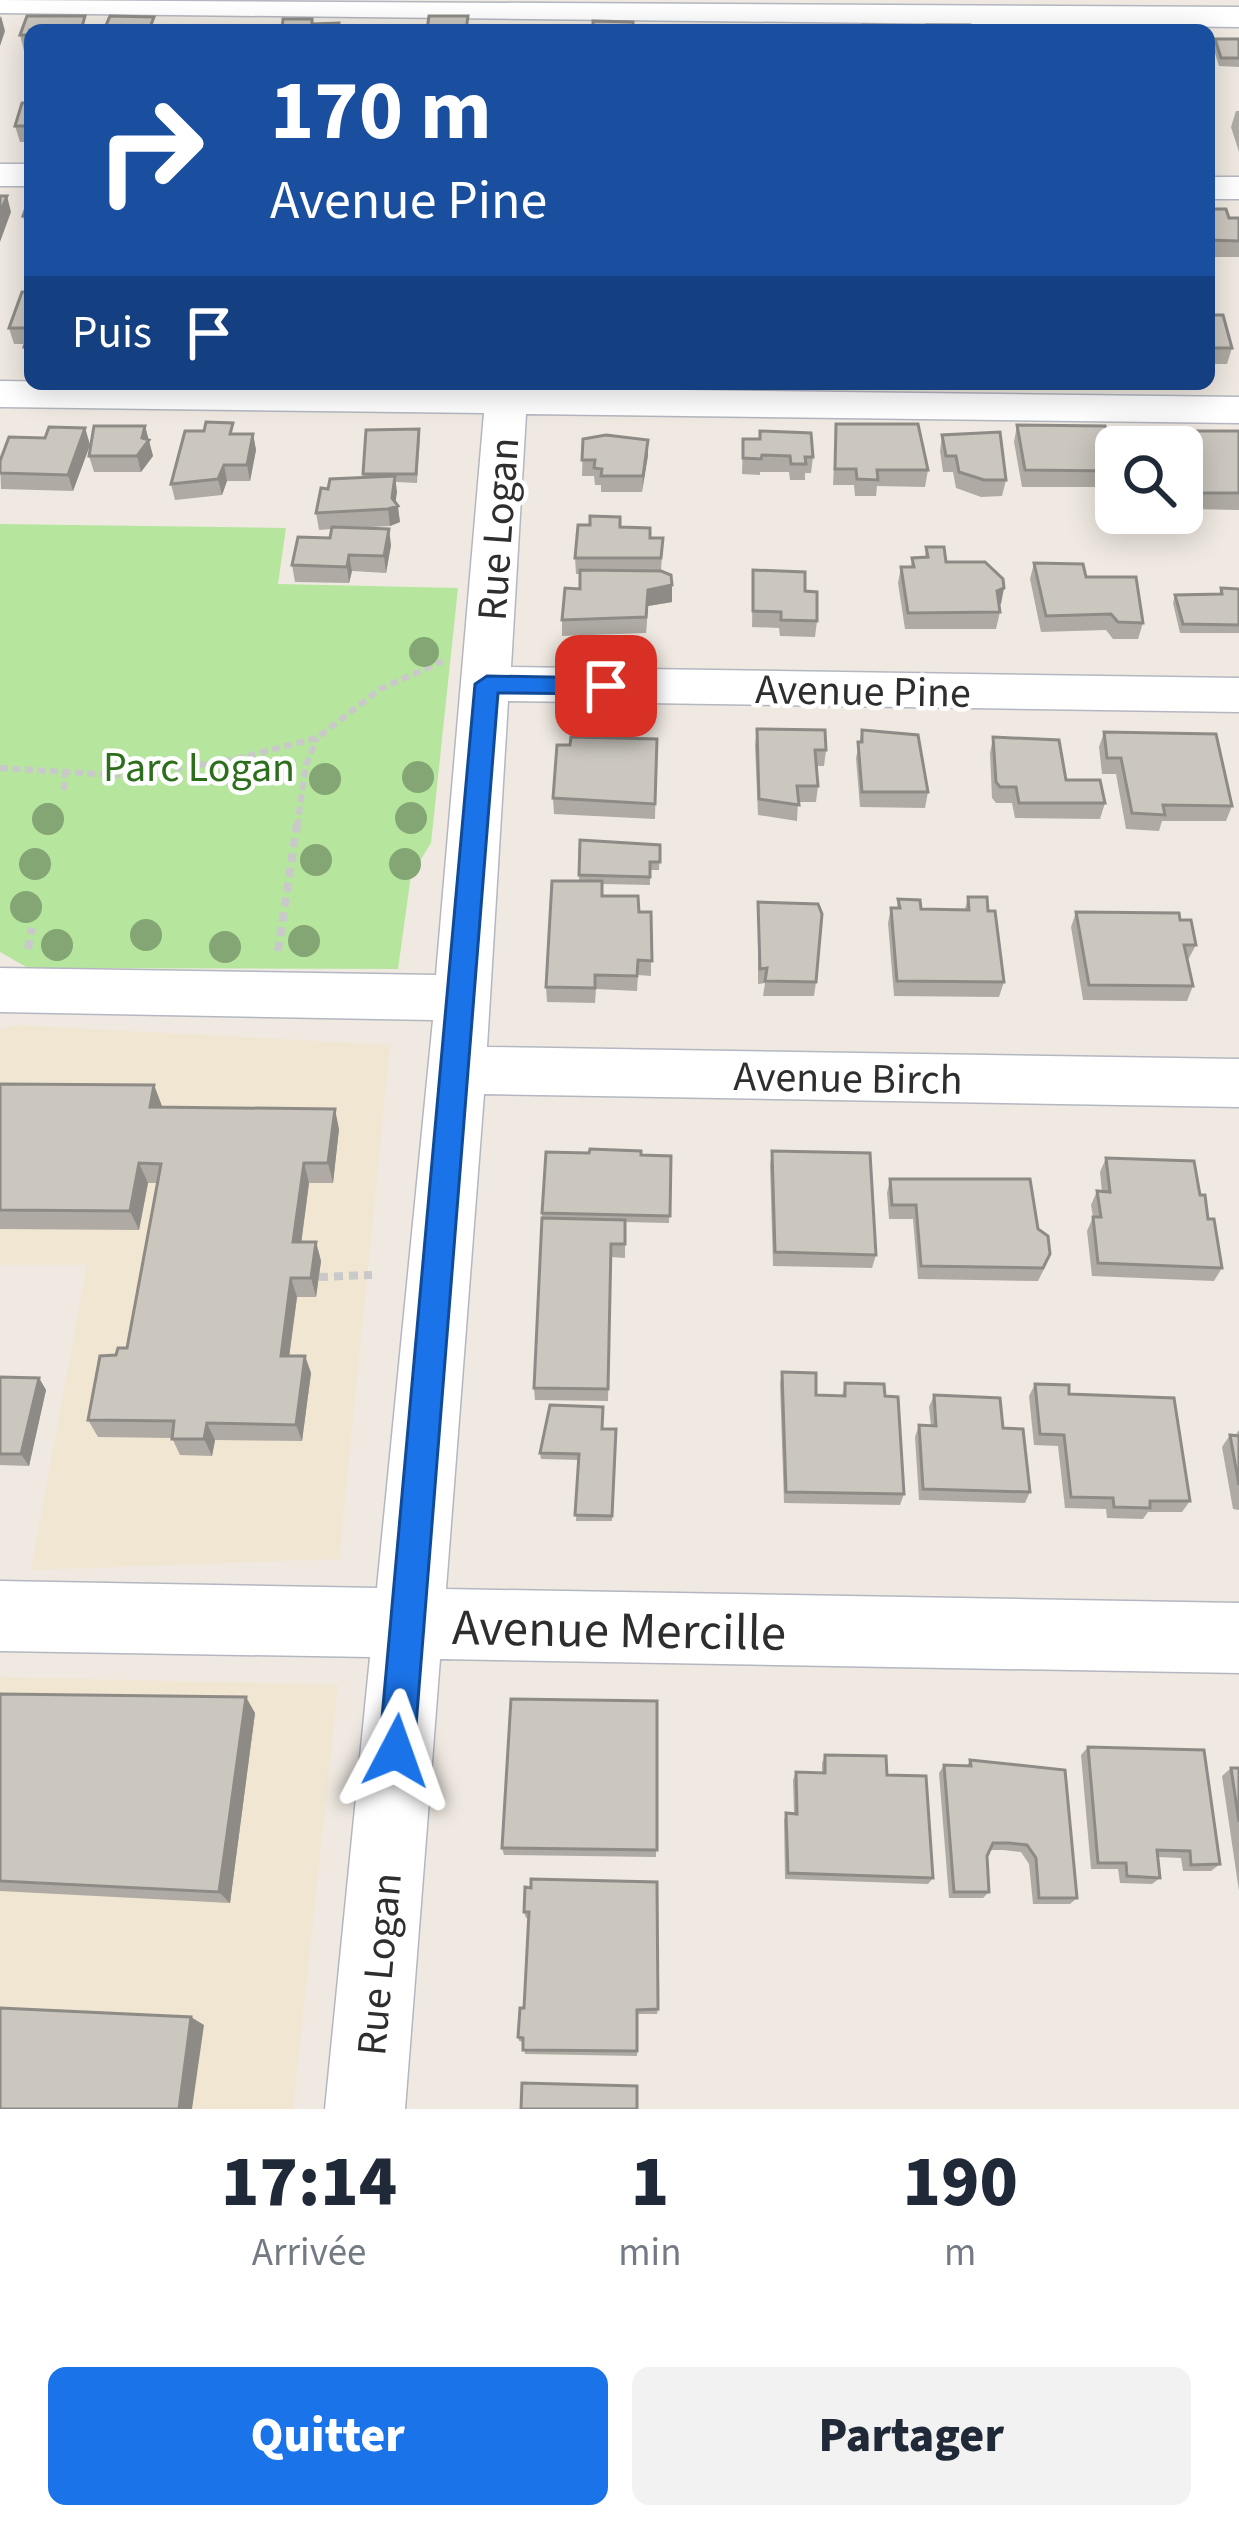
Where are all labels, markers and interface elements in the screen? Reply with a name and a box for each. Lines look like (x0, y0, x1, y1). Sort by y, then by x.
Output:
text: 170 m (270, 52, 492, 172)
icon: right (72, 72, 228, 228)
text: Avenue Pine (270, 163, 547, 240)
icon: arrive (176, 300, 242, 366)
text: Puis (72, 301, 152, 365)
map controls (1095, 426, 1203, 534)
button: search (1095, 426, 1203, 534)
street label: Rue Logan (463, 436, 535, 623)
pin (555, 635, 657, 737)
icon: arrive (573, 653, 639, 719)
street label: Avenue Pine (755, 660, 971, 724)
park label: Parc Logan (103, 738, 295, 798)
street label: Avenue Birch (733, 1047, 963, 1111)
street label: Avenue Mercille (451, 1592, 787, 1670)
position arrow (333, 1688, 459, 1814)
street label: Rue Logan (342, 1870, 418, 2058)
text: 17:14 (221, 2131, 397, 2234)
text: 1 (631, 2131, 669, 2234)
text: 190 (903, 2131, 1018, 2234)
text: Arrivée (252, 2225, 366, 2281)
text: min (618, 2225, 682, 2281)
text: m (944, 2225, 976, 2281)
button: Quitter (48, 2367, 608, 2505)
button: Partager (632, 2367, 1191, 2505)

